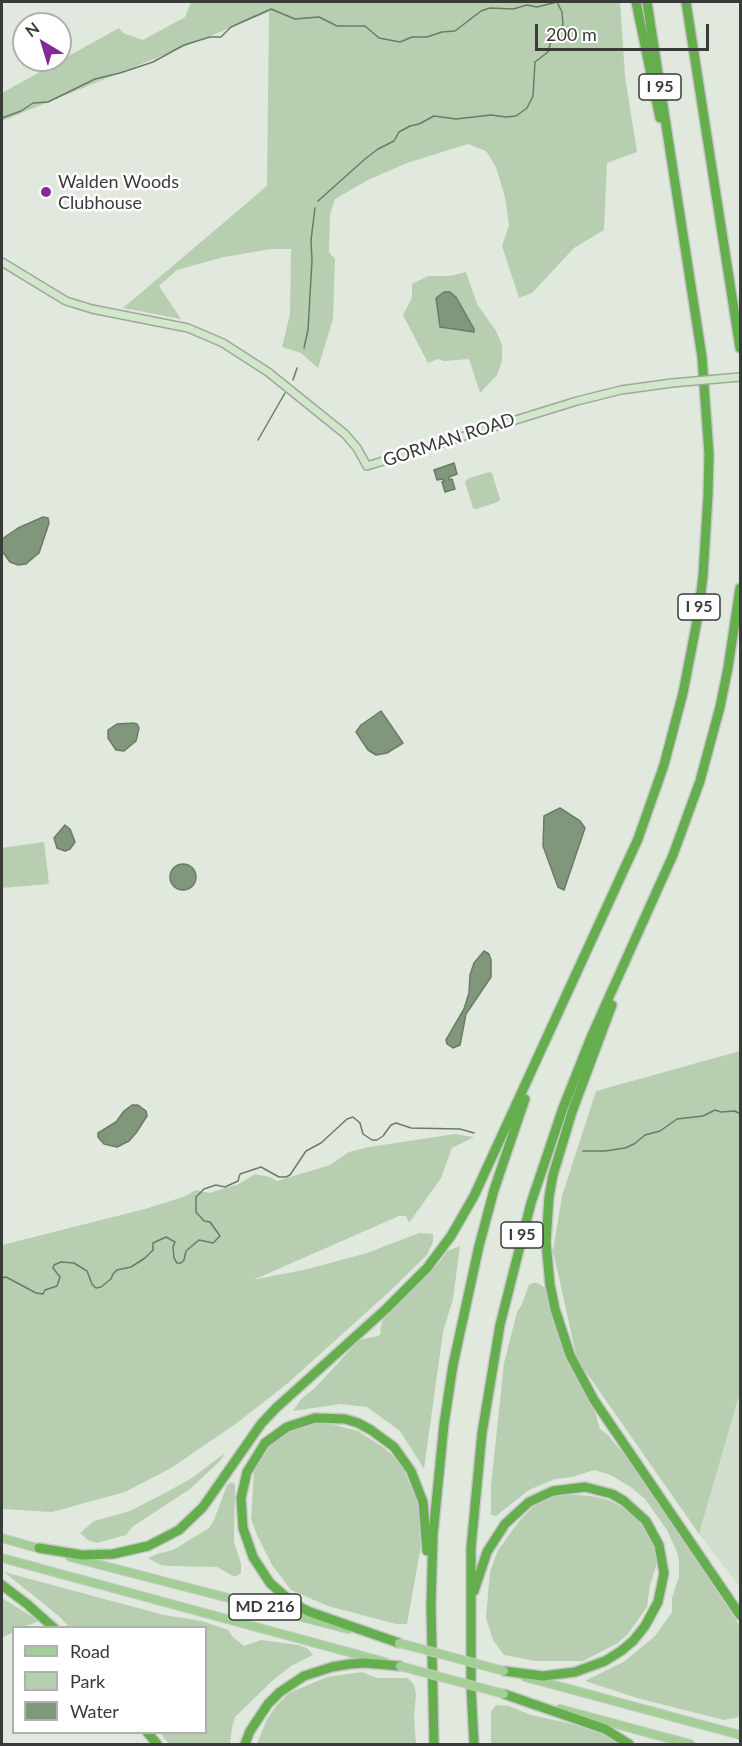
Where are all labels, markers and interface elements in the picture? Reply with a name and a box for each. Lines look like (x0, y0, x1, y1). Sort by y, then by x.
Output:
north arrow (12, 12, 72, 72)
scale bar (538, 12, 712, 50)
text: N (21, 18, 43, 40)
text: 200 m (546, 23, 597, 45)
road number: I 95 (639, 74, 681, 100)
place label: Walden Woods Clubhouse (58, 171, 179, 213)
marker: Walden Woods Clubhouse (39, 185, 53, 199)
street label: GORMAN ROAD (380, 409, 518, 471)
road number: I 95 (678, 594, 720, 620)
road number: I 95 (501, 1222, 543, 1248)
road number: MD 216 (229, 1594, 301, 1620)
legend (12, 1626, 207, 1734)
text: Road (70, 1640, 110, 1662)
text: Park (70, 1670, 105, 1692)
text: Water (70, 1700, 119, 1722)

